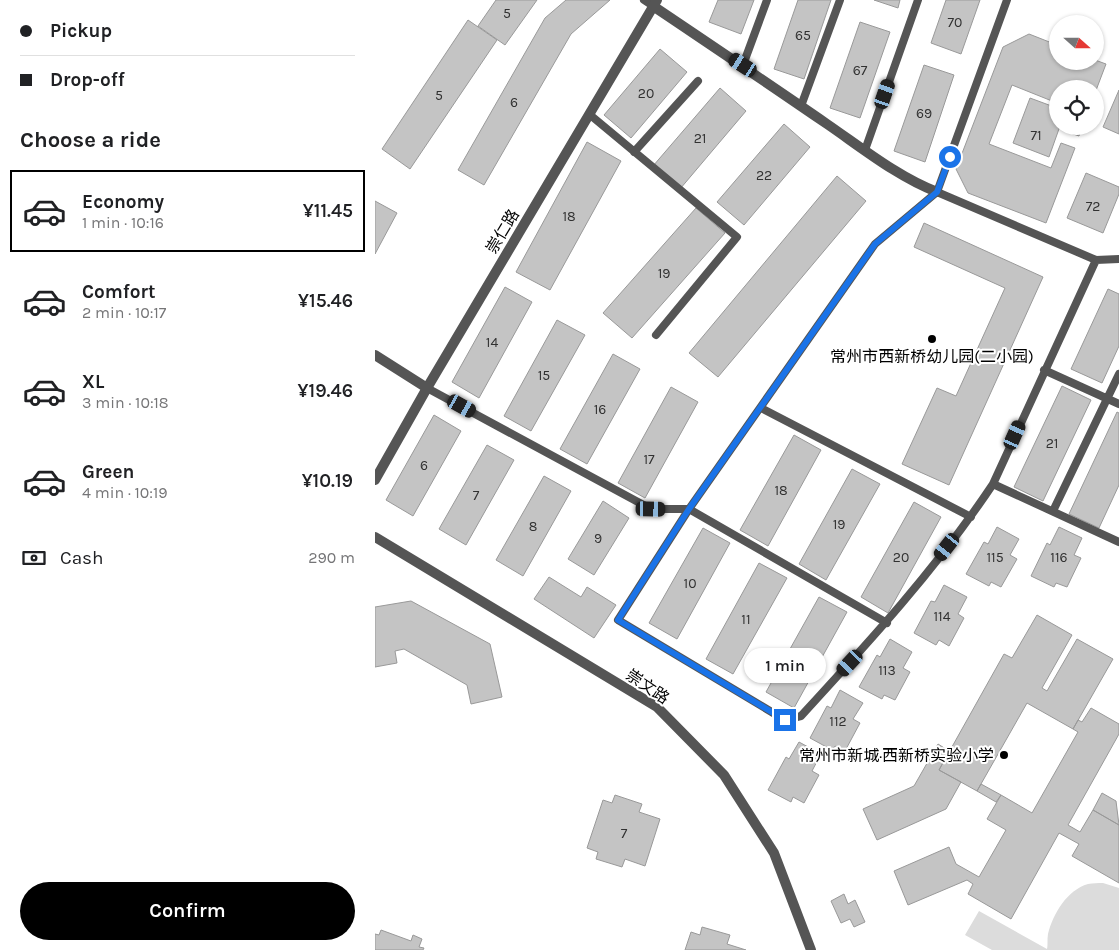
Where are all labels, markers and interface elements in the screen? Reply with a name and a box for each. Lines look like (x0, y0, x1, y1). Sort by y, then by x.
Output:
house number: 5 (503, 5, 511, 22)
house number: 70 (948, 14, 962, 31)
north arrow (1049, 15, 1104, 70)
map controls (1049, 15, 1104, 135)
text: Pickup (50, 20, 112, 42)
house number: 65 (795, 27, 811, 44)
car (726, 51, 759, 79)
house number: 67 (853, 62, 868, 79)
text: Drop-off (50, 69, 125, 91)
car (873, 77, 896, 111)
button: locate (1049, 80, 1104, 135)
house number: 20 (638, 85, 654, 102)
house number: 5 (435, 87, 443, 104)
house number: 6 (510, 94, 518, 111)
house number: 69 (916, 105, 932, 122)
text: Choose a ride (20, 127, 161, 153)
house number: 71 (1030, 127, 1042, 144)
house number: 21 (694, 130, 706, 147)
route start (939, 146, 961, 168)
house number: 22 (756, 167, 772, 184)
icon: car (22, 189, 67, 234)
text: Economy (82, 191, 164, 213)
house number: 72 (1086, 198, 1100, 215)
text: ¥11.45 (303, 200, 353, 222)
street label: 崇仁路 (482, 206, 523, 257)
house number: 18 (562, 208, 576, 225)
text: 1 min · 10:16 (82, 213, 164, 232)
house number: 19 (658, 265, 670, 282)
icon: car (22, 279, 67, 324)
text: Comfort (82, 281, 156, 303)
text: ¥15.46 (298, 290, 353, 312)
text: 2 min · 10:17 (82, 303, 166, 322)
marker: 常州市西新桥幼儿园(二小园) (926, 333, 938, 345)
house number: 14 (486, 334, 498, 351)
place label: 常州市西新桥幼儿园(二小园) (830, 347, 1034, 366)
house number: 15 (538, 367, 550, 384)
icon: car (22, 369, 67, 414)
text: XL (82, 371, 104, 393)
text: ¥19.46 (298, 380, 353, 402)
car (445, 392, 478, 420)
text: 3 min · 10:18 (82, 393, 169, 412)
house number: 16 (594, 401, 606, 418)
car (1002, 418, 1027, 452)
house number: 21 (1046, 435, 1058, 452)
house number: 17 (643, 451, 655, 468)
house number: 6 (420, 457, 428, 474)
icon: car (22, 459, 67, 504)
text: Green (82, 461, 134, 483)
text: ¥10.19 (302, 470, 353, 492)
house number: 18 (774, 482, 788, 499)
text: 4 min · 10:19 (82, 483, 168, 502)
house number: 7 (473, 487, 480, 504)
car (635, 501, 666, 517)
house number: 19 (833, 516, 845, 533)
house number: 8 (529, 518, 537, 535)
house number: 9 (594, 530, 602, 547)
car (931, 531, 962, 563)
icon: cash (20, 544, 48, 572)
text: Cash (60, 547, 104, 569)
text: 290 m (308, 548, 355, 567)
house number: 20 (893, 549, 909, 566)
house number: 115 (986, 549, 1004, 566)
house number: 116 (1050, 549, 1068, 566)
house number: 10 (684, 575, 696, 592)
house number: 114 (933, 608, 951, 625)
house number: 11 (741, 611, 751, 628)
car (834, 647, 865, 679)
callout: 1 min (744, 648, 826, 682)
text: 1 min (765, 656, 805, 675)
house number: 113 (878, 662, 896, 679)
street label: 崇文路 (623, 665, 673, 708)
route end (774, 709, 796, 731)
house number: 112 (829, 713, 847, 730)
place label: 常州市新城·西新桥实验小学 (799, 746, 994, 765)
marker: 常州市新城·西新桥实验小学 (998, 749, 1010, 761)
house number: 7 (621, 825, 628, 842)
button: Confirm (20, 882, 355, 940)

